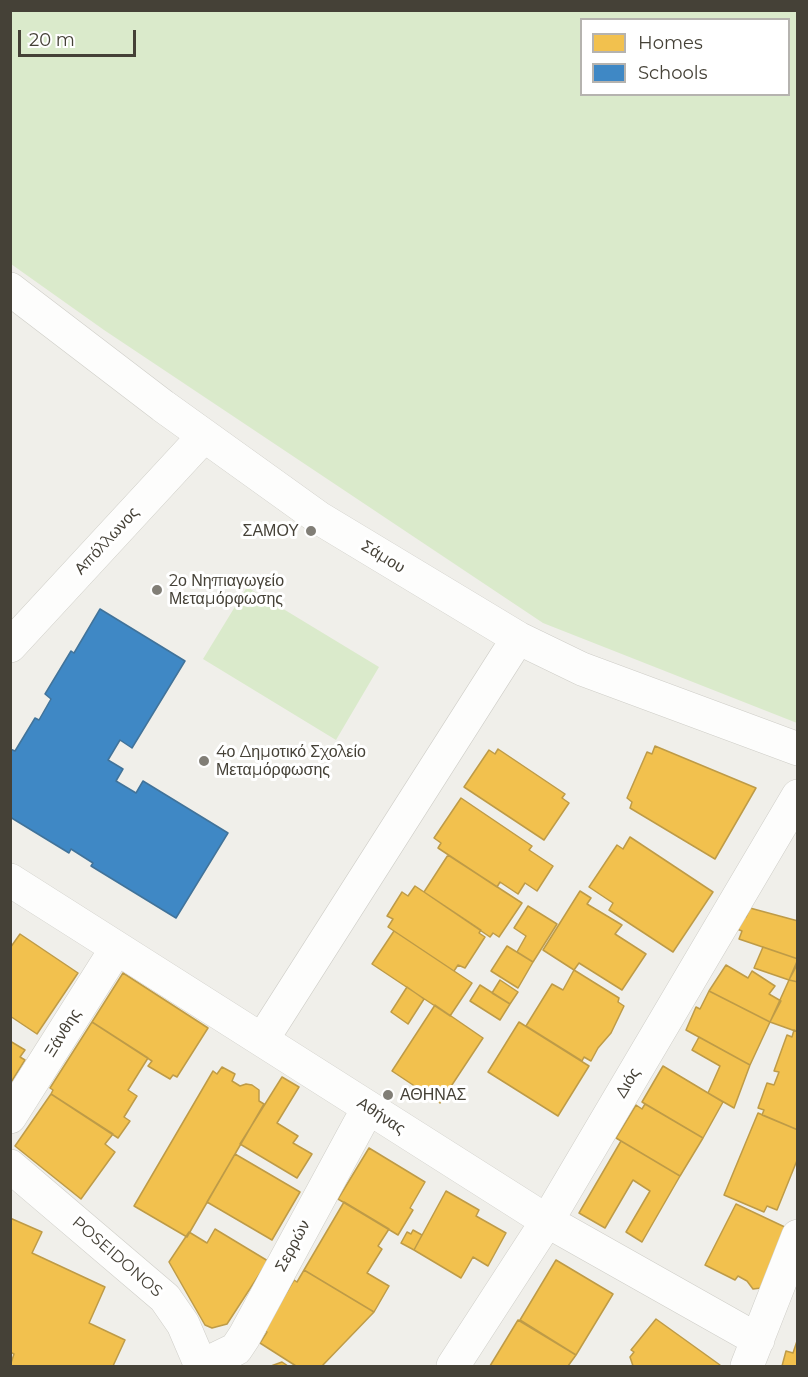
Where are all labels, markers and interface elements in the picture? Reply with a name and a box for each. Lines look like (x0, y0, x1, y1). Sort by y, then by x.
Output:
scale bar (21, 18, 140, 56)
legend (580, 18, 790, 96)
text: 20 m (29, 29, 75, 51)
text: Homes (638, 32, 703, 54)
text: Schools (638, 62, 707, 84)
street label: Απόλλωνος (71, 503, 143, 579)
place label: ΣΑΜΟΥ (243, 521, 299, 541)
marker: ΣΑΜΟΥ (304, 524, 318, 538)
street label: Σάμου (358, 537, 408, 577)
place label: 2ο Νηπιαγωγείο Μεταμόρφωσης (169, 571, 284, 609)
marker: 2ο Νηπιαγωγείο Μεταμόρφωσης (150, 583, 164, 597)
place label: 4ο Δημοτικό Σχολείο Μεταμόρφωσης (216, 742, 366, 780)
marker: 4ο Δημοτικό Σχολείο Μεταμόρφωσης (197, 754, 211, 768)
street label: Ξάνθης (41, 1005, 85, 1061)
street label: Διός (612, 1064, 644, 1102)
place label: ΑΘΗΝΑΣ (400, 1085, 466, 1105)
marker: ΑΘΗΝΑΣ (381, 1088, 395, 1102)
street label: Αθήνας (353, 1093, 409, 1139)
street label: POSEIDONOS (68, 1213, 166, 1301)
street label: Σερρών (271, 1217, 315, 1275)

